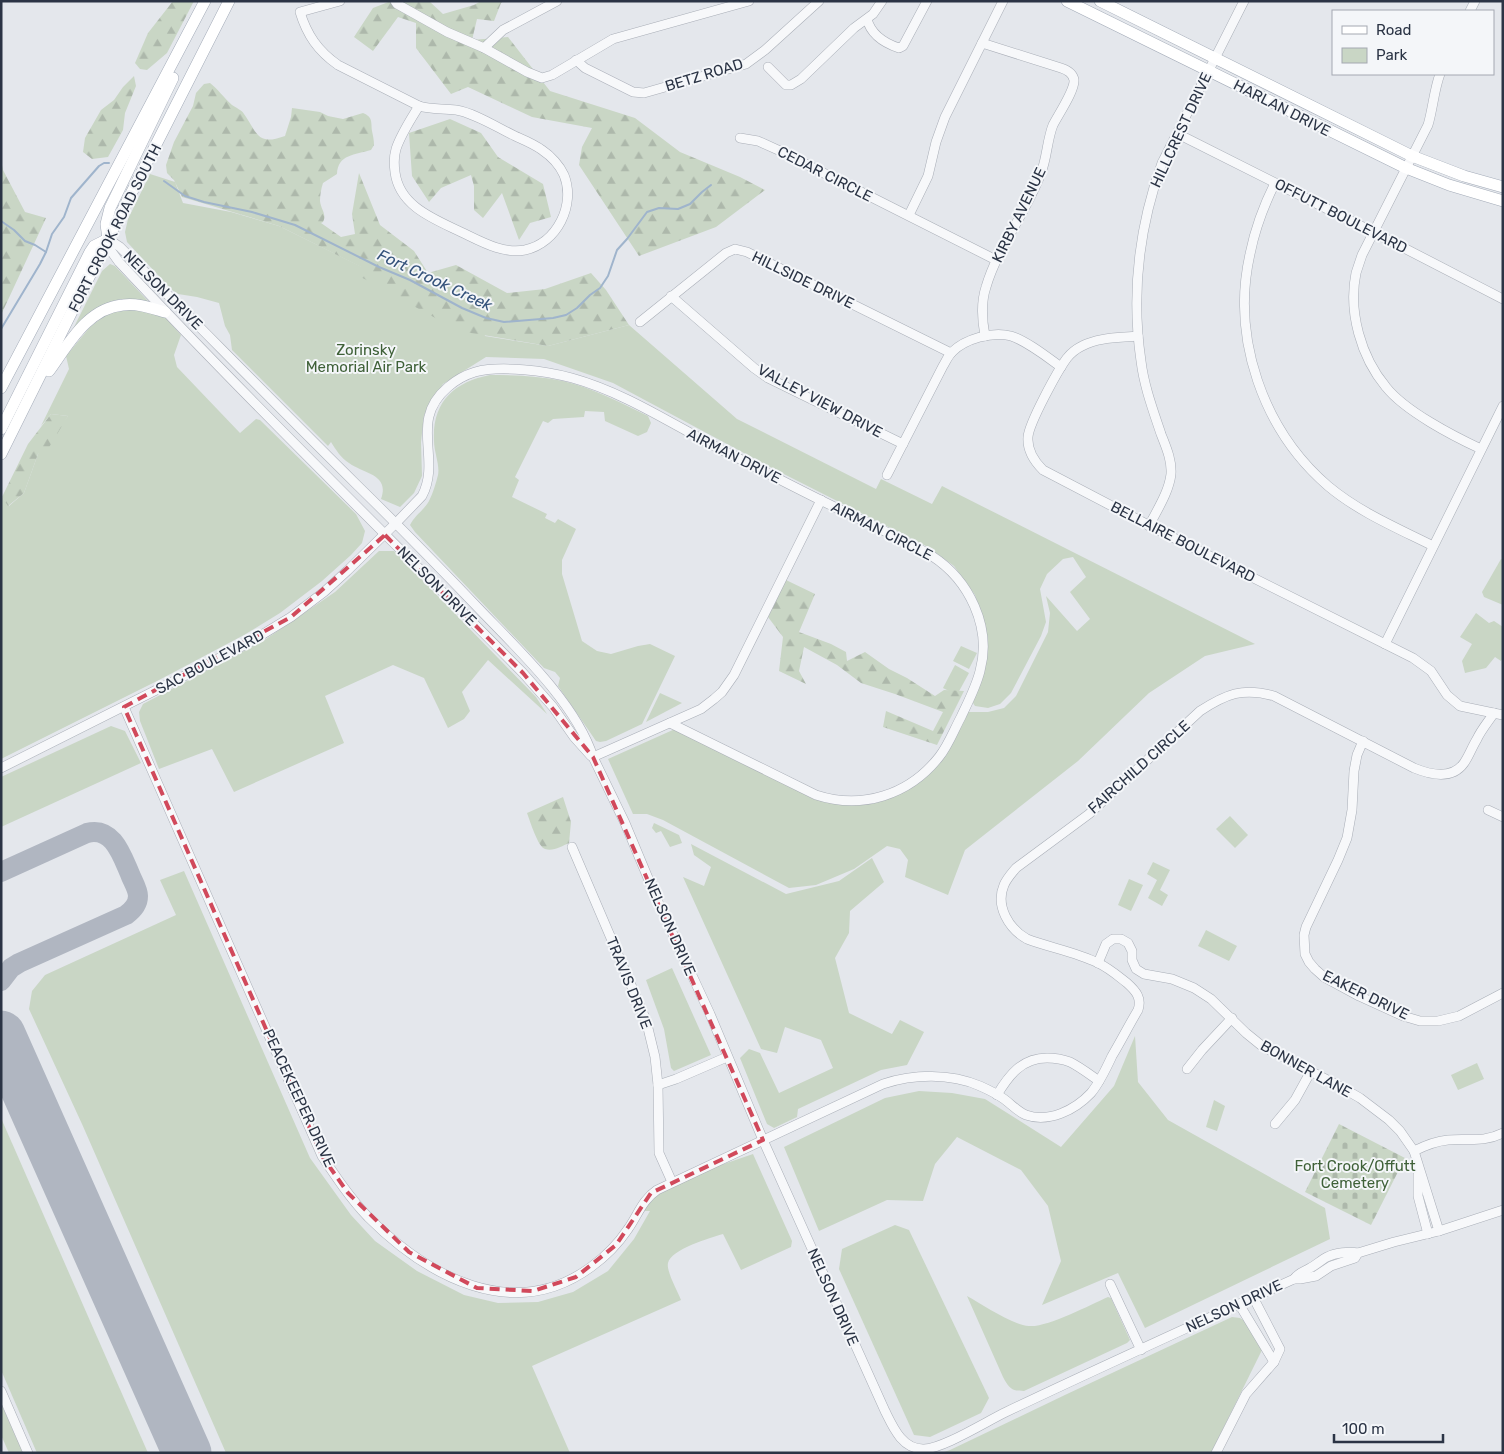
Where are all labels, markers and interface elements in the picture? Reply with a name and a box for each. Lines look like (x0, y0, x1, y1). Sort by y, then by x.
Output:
legend (1332, 10, 1494, 75)
text: Road (1376, 21, 1412, 39)
text: Park (1376, 46, 1407, 64)
street label: BETZ ROAD (663, 55, 745, 95)
street label: HILLCREST DRIVE (1146, 70, 1216, 190)
street label: HARLAN DRIVE (1231, 76, 1333, 140)
street label: FORT CROOK ROAD SOUTH (65, 141, 165, 315)
street label: CEDAR CIRCLE (774, 142, 876, 206)
street label: KIRBY AVENUE (988, 165, 1050, 265)
street label: OFFUTT BOULEVARD (1272, 175, 1410, 257)
water label: Fort Crook Creek (375, 245, 496, 315)
street label: NELSON DRIVE (120, 247, 206, 333)
street label: HILLSIDE DRIVE (749, 247, 857, 313)
park label: Zorinsky Memorial Air Park (306, 341, 427, 376)
street label: VALLEY VIEW DRIVE (754, 360, 886, 442)
street label: AIRMAN DRIVE (684, 425, 784, 487)
street label: AIRMAN CIRCLE (828, 498, 936, 564)
street label: BELLAIRE BOULEVARD (1108, 498, 1258, 586)
street label: NELSON DRIVE (394, 543, 480, 629)
street label: SAC BOULEVARD (153, 626, 267, 698)
street label: FAIRCHILD CIRCLE (1084, 717, 1194, 817)
street label: NELSON DRIVE (640, 876, 700, 978)
street label: TRAVIS DRIVE (602, 934, 656, 1032)
street label: EAKER DRIVE (1320, 966, 1412, 1024)
street label: PEACEKEEPER DRIVE (259, 1026, 339, 1170)
street label: BONNER LANE (1257, 1036, 1355, 1102)
park label: Fort Crook/Offutt Cemetery (1294, 1157, 1416, 1192)
street label: NELSON DRIVE (803, 1246, 863, 1348)
street label: NELSON DRIVE (1183, 1276, 1285, 1336)
scale bar (1334, 1412, 1443, 1444)
text: 100 m (1342, 1420, 1384, 1438)

